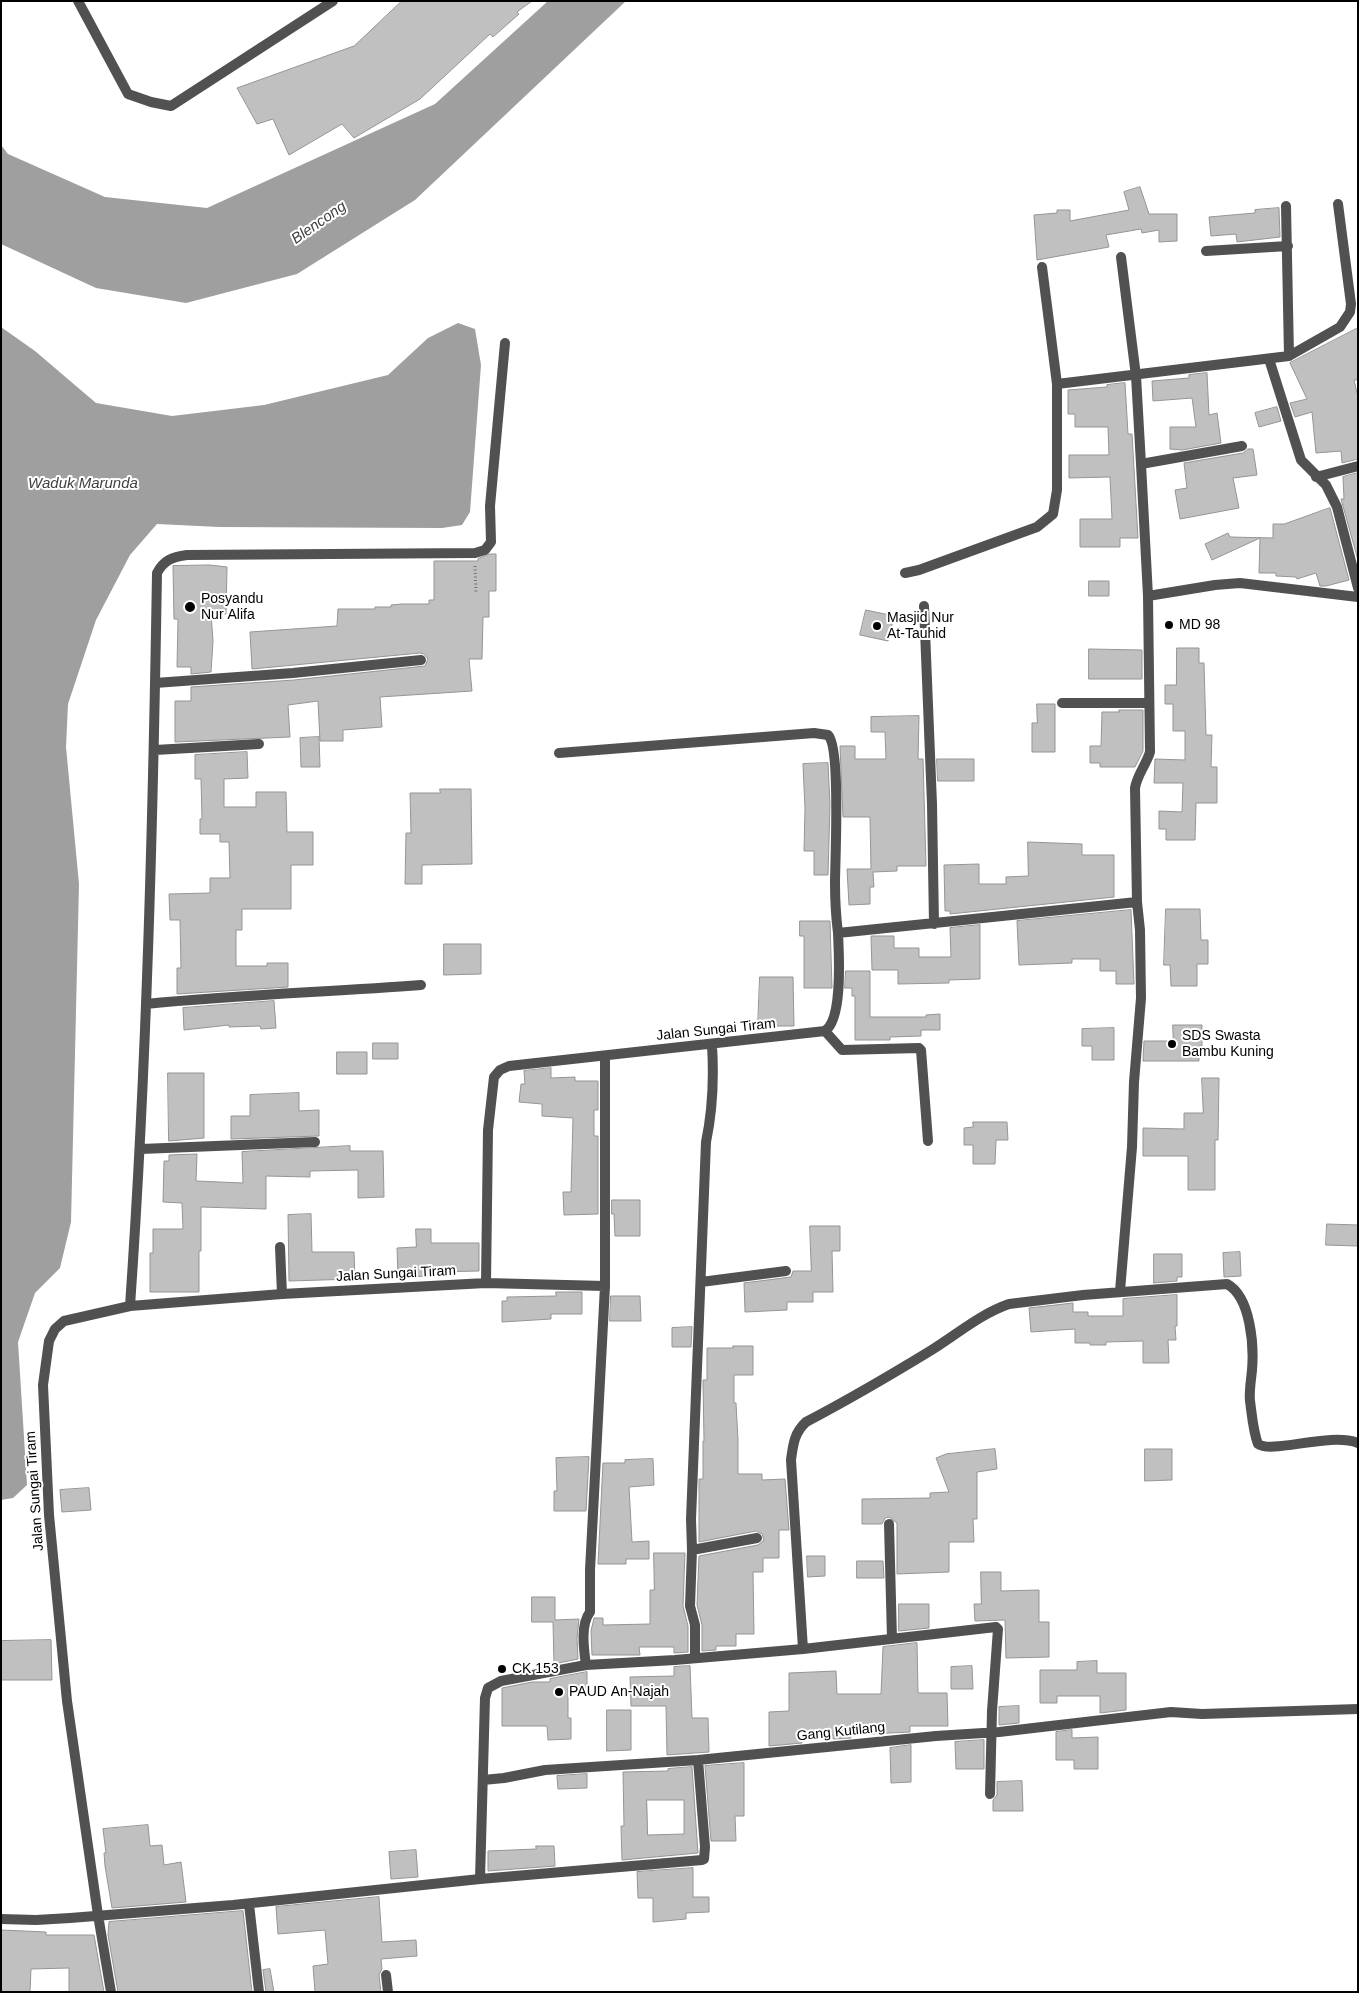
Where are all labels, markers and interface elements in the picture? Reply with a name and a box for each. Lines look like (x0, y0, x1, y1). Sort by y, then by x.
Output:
water label: Blencong (288, 198, 350, 248)
water label: Waduk Marunda (28, 475, 138, 493)
place label: Posyandu Nur Alifa (201, 591, 263, 624)
marker: Posyandu Nur Alifa (183, 600, 197, 614)
place label: Masjid Nur At-Tauhid (887, 610, 954, 642)
place label: MD 98 (1179, 617, 1220, 633)
marker: MD 98 (1163, 619, 1175, 631)
marker: Masjid Nur At-Tauhid (871, 620, 883, 632)
street label: Jalan Sungai Tiram (655, 1015, 777, 1045)
place label: SDS Swasta Bambu Kuning (1182, 1028, 1274, 1060)
marker: SDS Swasta Bambu Kuning (1166, 1038, 1178, 1050)
street label: Jalan Sungai Tiram (336, 1262, 456, 1286)
street label: Jalan Sungai Tiram (22, 1431, 48, 1551)
place label: CK 153 (512, 1661, 559, 1677)
marker: CK 153 (496, 1663, 508, 1675)
place label: PAUD An-Najah (569, 1684, 669, 1700)
marker: PAUD An-Najah (553, 1686, 565, 1698)
street label: Gang Kutilang (796, 1719, 886, 1745)

